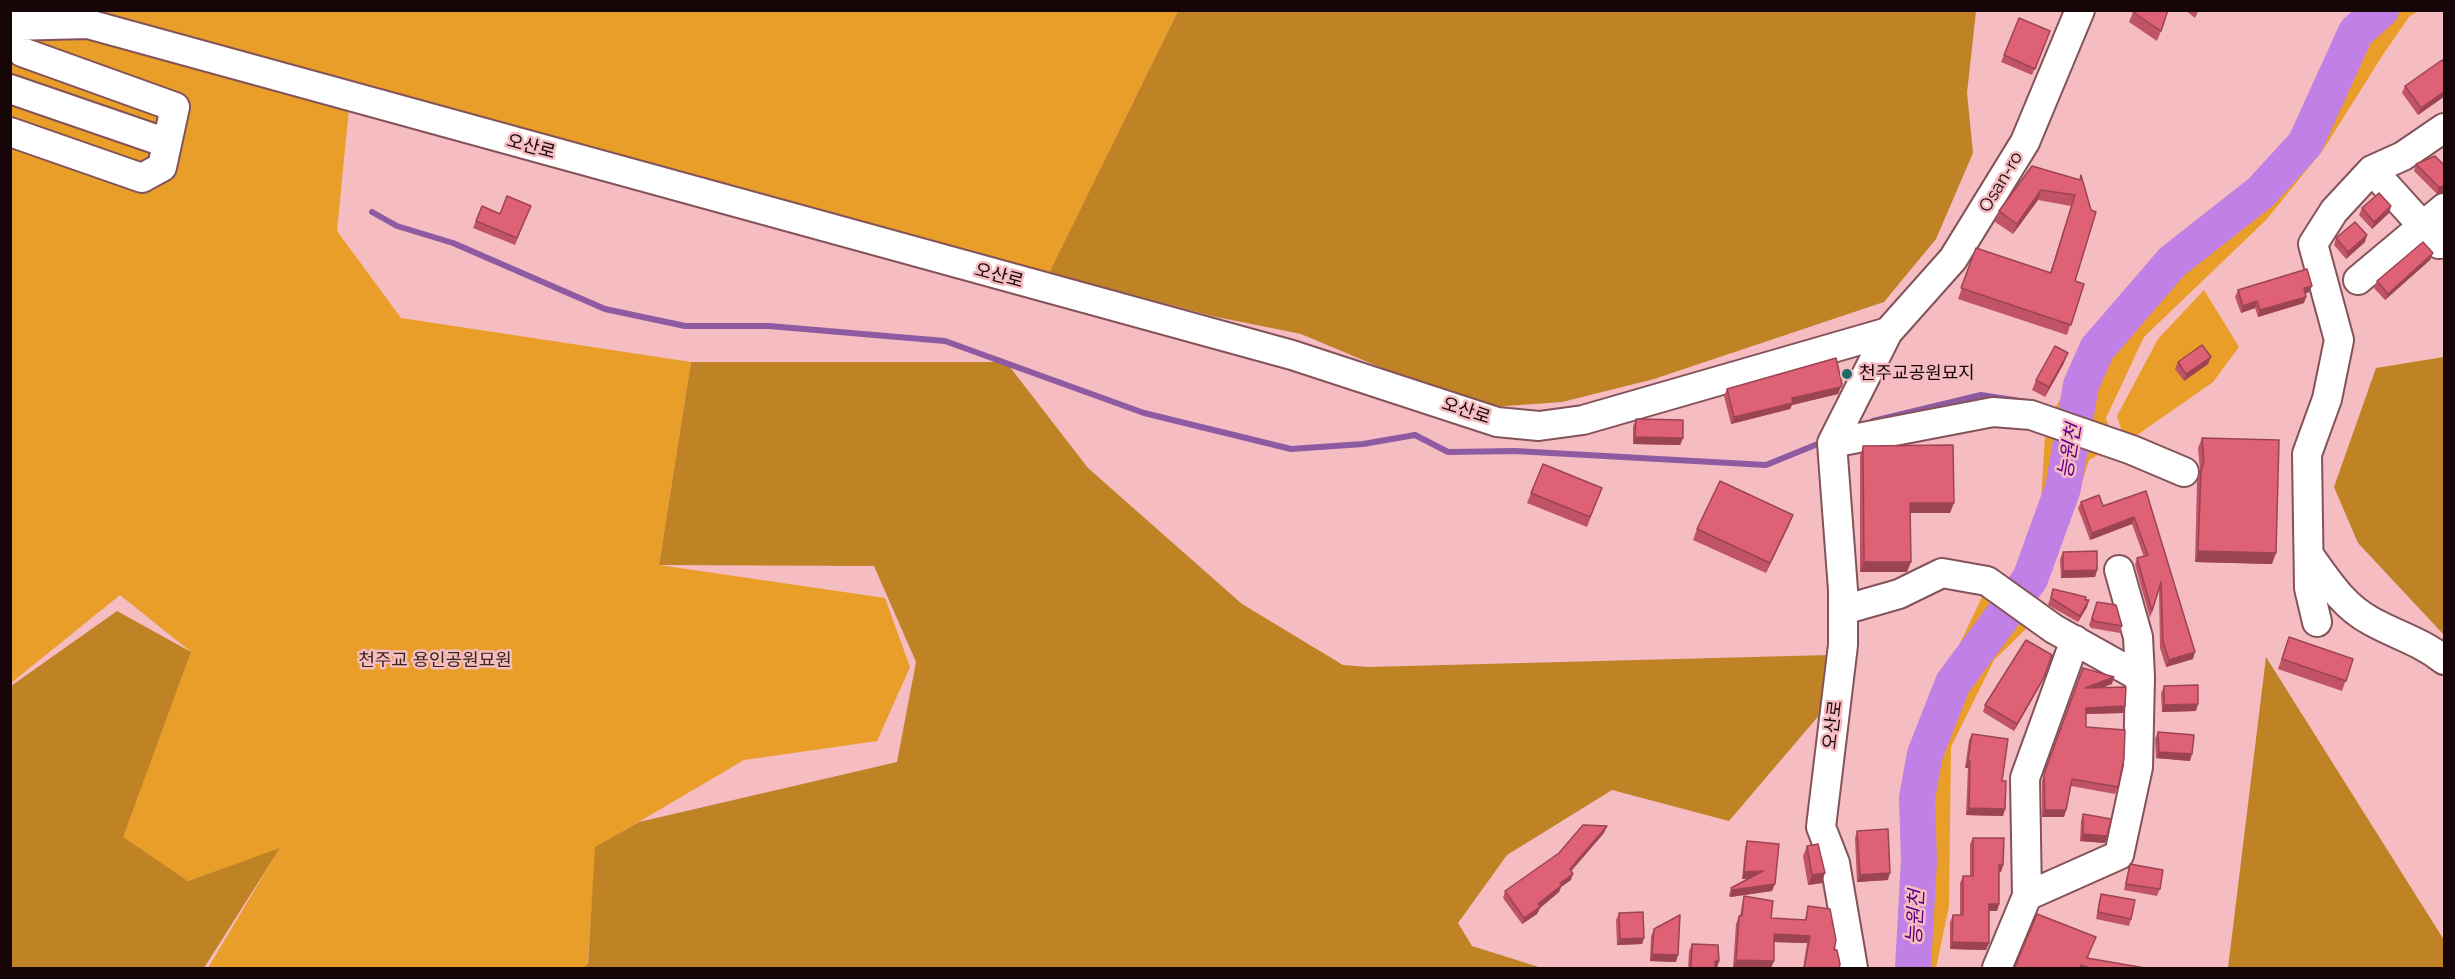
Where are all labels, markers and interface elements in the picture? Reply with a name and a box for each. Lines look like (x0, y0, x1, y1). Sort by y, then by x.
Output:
street label: 오산로 (504, 130, 558, 164)
street label: Osan-ro (1975, 148, 2027, 216)
street label: 오산로 (972, 259, 1026, 293)
place label: 천주교공원묘지 (1859, 363, 1975, 385)
marker: 천주교공원묘지 (1840, 367, 1854, 381)
street label: 오산로 (1439, 393, 1493, 429)
water label: 능원천 (2053, 422, 2087, 480)
park label: 천주교 용인공원묘원 (358, 650, 512, 672)
street label: 오산로 (1819, 699, 1847, 751)
water label: 능원천 (1903, 889, 1929, 945)

